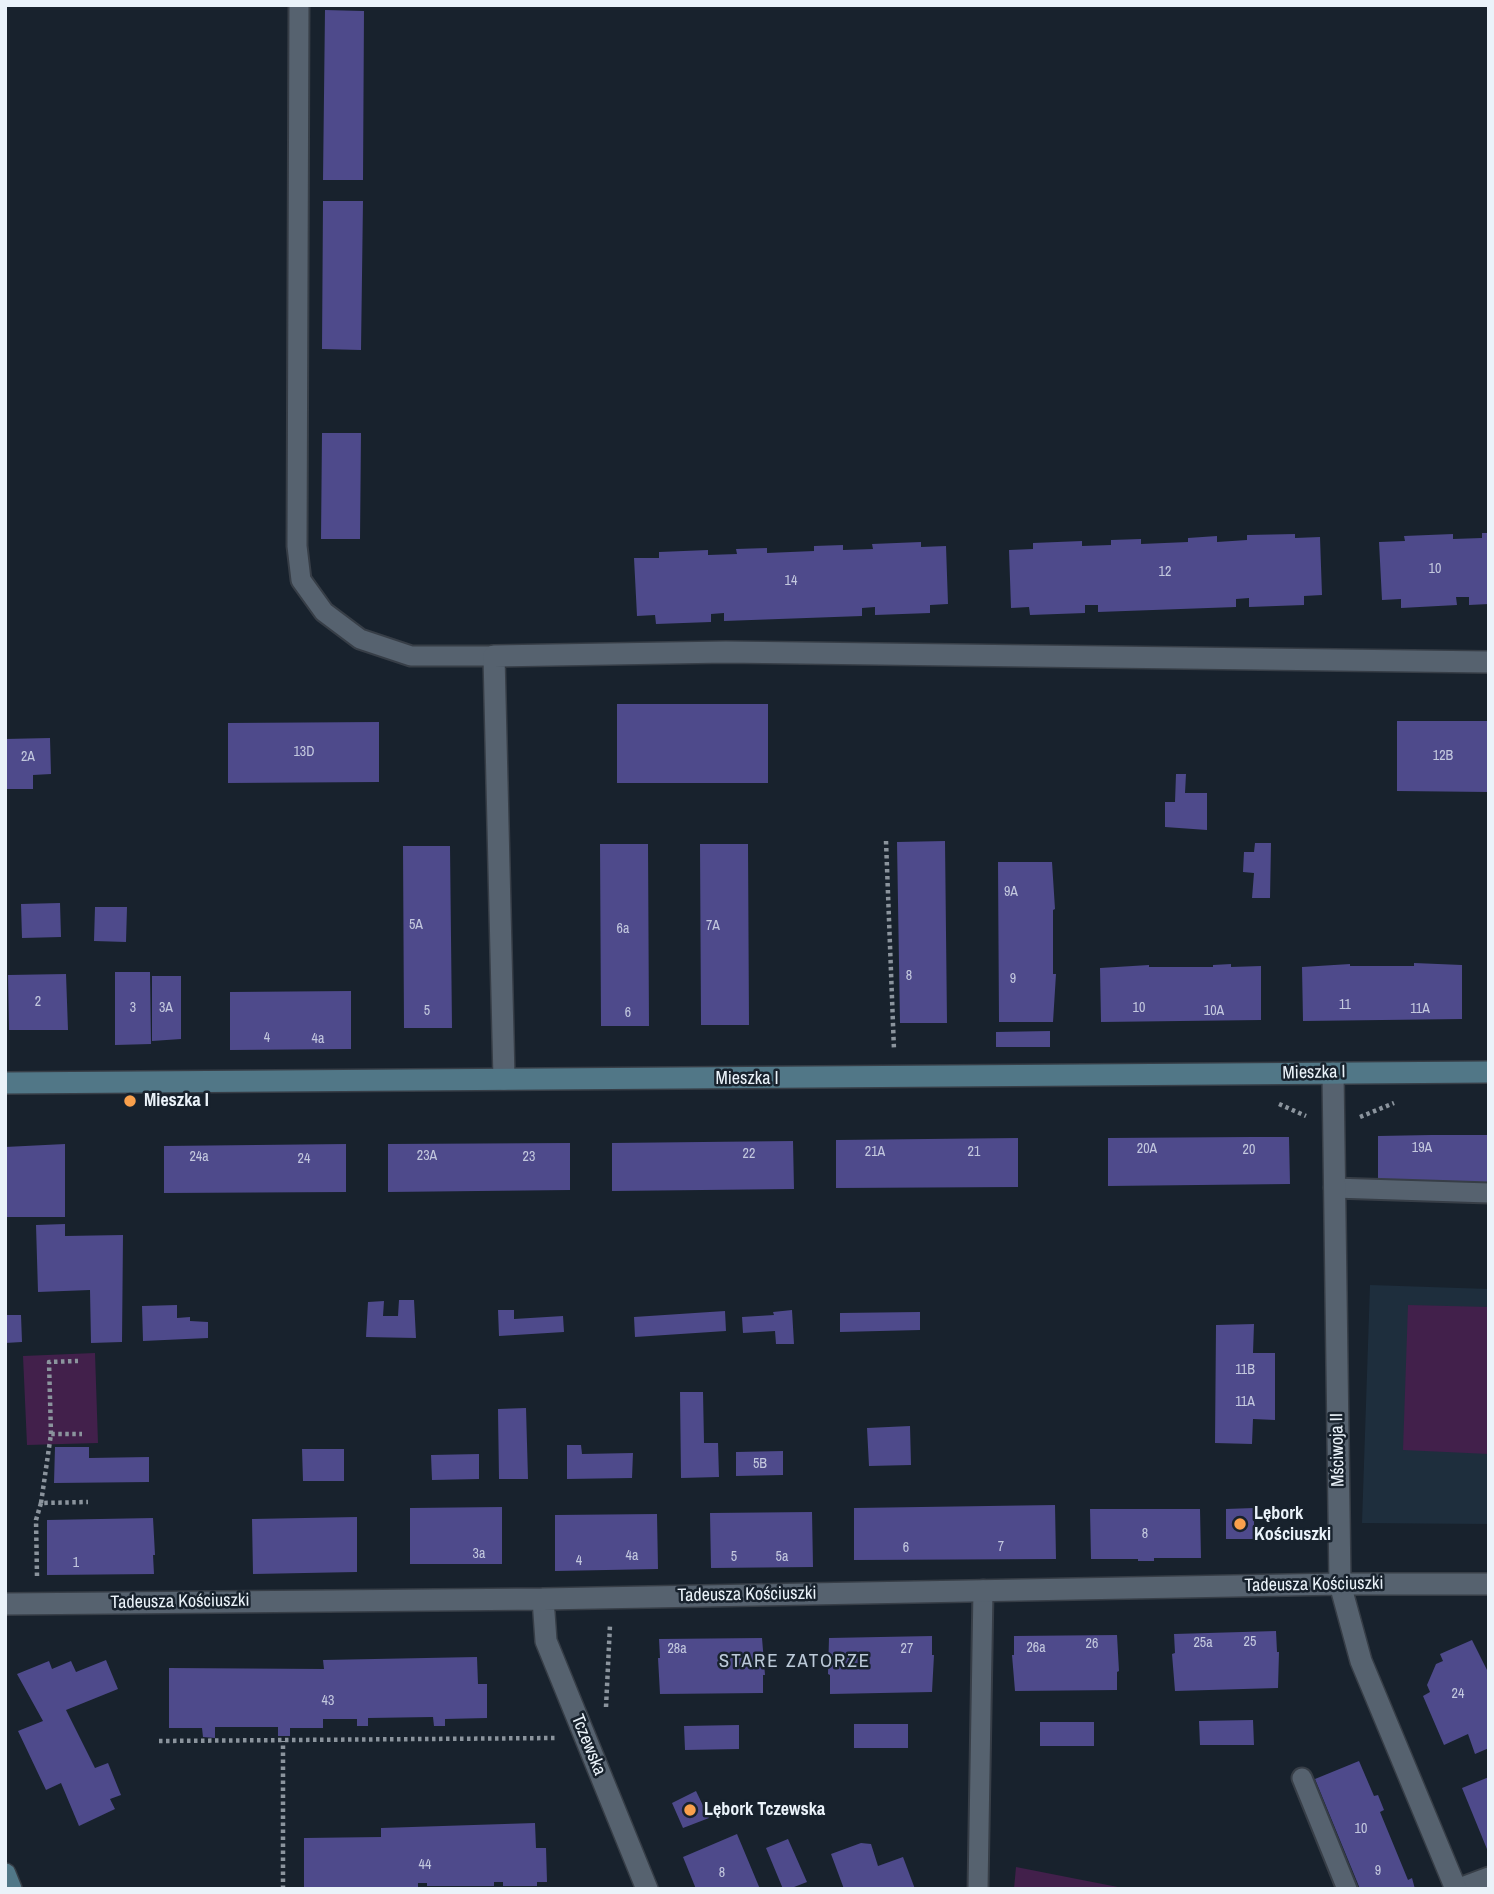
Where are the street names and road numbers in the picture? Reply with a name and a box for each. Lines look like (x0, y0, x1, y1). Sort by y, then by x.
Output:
street label: Mieszka I (1282, 1062, 1346, 1084)
street label: Mieszka I (715, 1068, 779, 1090)
street label: Mściwoja II (1327, 1413, 1349, 1487)
street label: Tadeusza Kościuszki (1244, 1573, 1384, 1597)
street label: Tadeusza Kościuszki (677, 1583, 817, 1607)
street label: Tadeusza Kościuszki (110, 1590, 250, 1614)
street label: Tczewska (566, 1711, 610, 1779)

